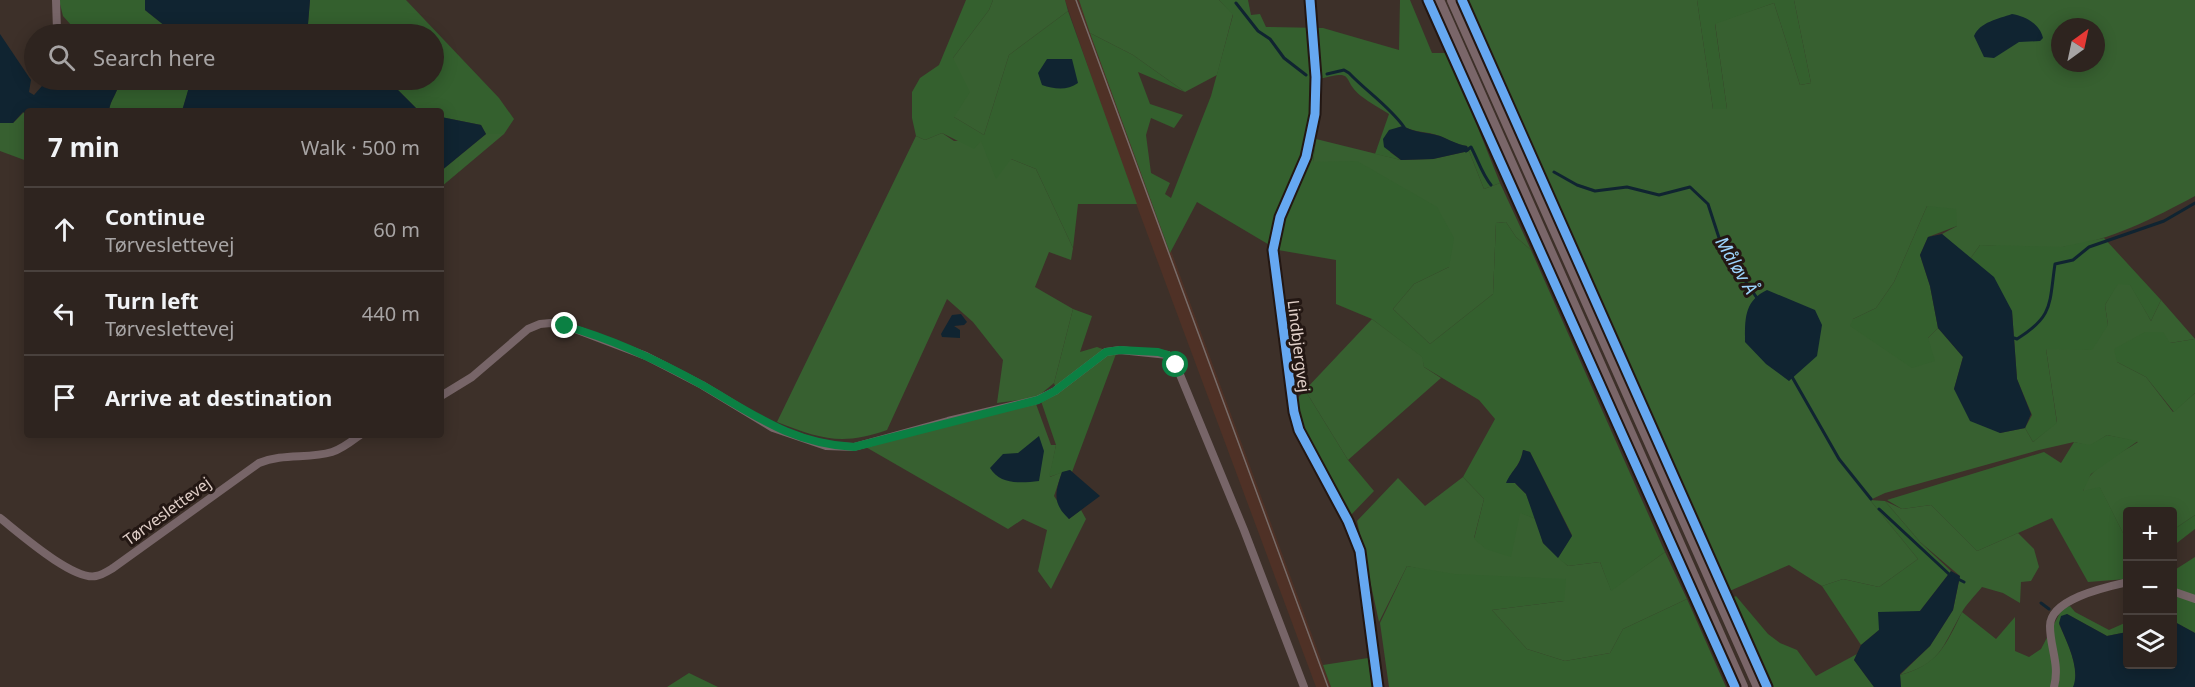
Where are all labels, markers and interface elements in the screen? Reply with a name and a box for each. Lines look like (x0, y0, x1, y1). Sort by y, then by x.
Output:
north arrow (2051, 18, 2105, 72)
search box (24, 24, 444, 90)
icon: search (45, 41, 78, 74)
text: Search here (93, 42, 215, 72)
text: 7 min (48, 129, 120, 165)
text: Walk · 500 m (301, 134, 420, 161)
text: Continue (105, 201, 205, 231)
icon: ahead (48, 213, 81, 246)
text: 60 m (373, 216, 420, 243)
text: Tørveslettevej (105, 231, 234, 258)
water label: Måløv Å (1710, 232, 1764, 298)
text: Turn left (105, 285, 199, 315)
icon: left (48, 297, 81, 330)
street label: Lindbjergvej (1282, 299, 1316, 393)
text: 440 m (362, 300, 420, 327)
route end (551, 312, 577, 338)
text: Tørveslettevej (105, 315, 234, 342)
route start (1162, 351, 1188, 377)
icon: arrive (48, 381, 81, 414)
text: Arrive at destination (105, 382, 332, 412)
street label: Tørveslettevej (119, 472, 215, 550)
map controls (2123, 507, 2177, 669)
button: + (2123, 507, 2177, 561)
button: − (2123, 561, 2177, 615)
button: layers (2123, 615, 2177, 669)

